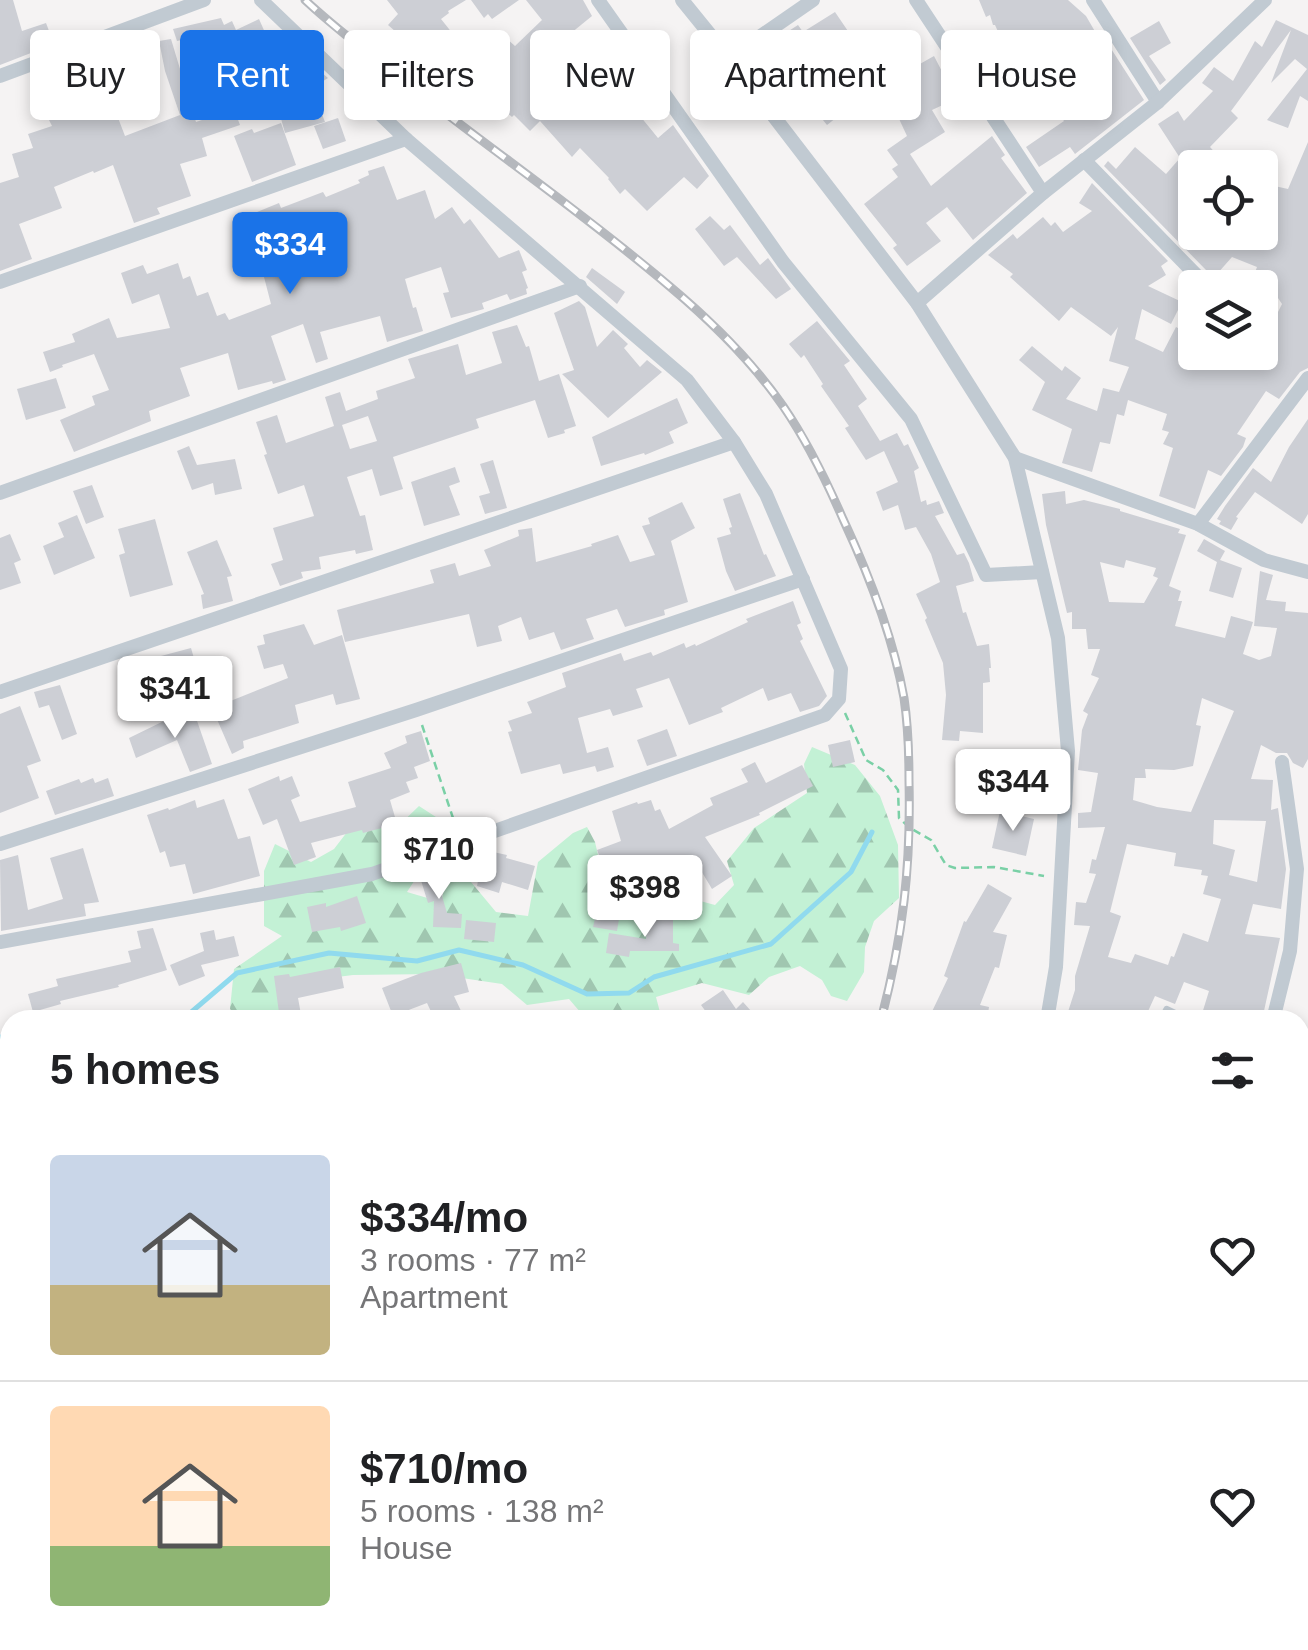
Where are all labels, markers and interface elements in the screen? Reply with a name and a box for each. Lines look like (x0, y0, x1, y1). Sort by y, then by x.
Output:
chip: Buy (30, 30, 160, 120)
chip: Rent (180, 30, 324, 120)
chip: Filters (344, 30, 510, 120)
chip: New (530, 30, 670, 120)
chip: Apartment (690, 30, 921, 120)
chip: House (941, 30, 1112, 120)
map controls (1178, 150, 1278, 370)
button: locate (1178, 150, 1278, 250)
pin: $334 (231, 212, 349, 297)
text: $334 (254, 226, 326, 262)
button: layers (1178, 270, 1278, 370)
pin: $341 (116, 656, 234, 741)
text: $341 (139, 670, 211, 706)
pin: $344 (954, 749, 1072, 834)
text: $344 (977, 763, 1049, 799)
pin: $710 (380, 817, 498, 902)
text: $710 (403, 831, 475, 867)
pin: $398 (586, 855, 704, 940)
text: $398 (609, 869, 681, 905)
icon: filters (1205, 1043, 1260, 1098)
text: 5 homes (50, 1046, 220, 1093)
text: $334/mo (360, 1194, 528, 1241)
icon: home (130, 1195, 250, 1315)
icon: heart (1205, 1228, 1260, 1283)
text: 3 rooms · 77 m² (360, 1242, 586, 1278)
text: Apartment (360, 1279, 508, 1315)
text: $710/mo (360, 1445, 528, 1492)
icon: home (130, 1446, 250, 1566)
icon: heart (1205, 1479, 1260, 1534)
text: 5 rooms · 138 m² (360, 1493, 604, 1529)
text: House (360, 1530, 453, 1566)

